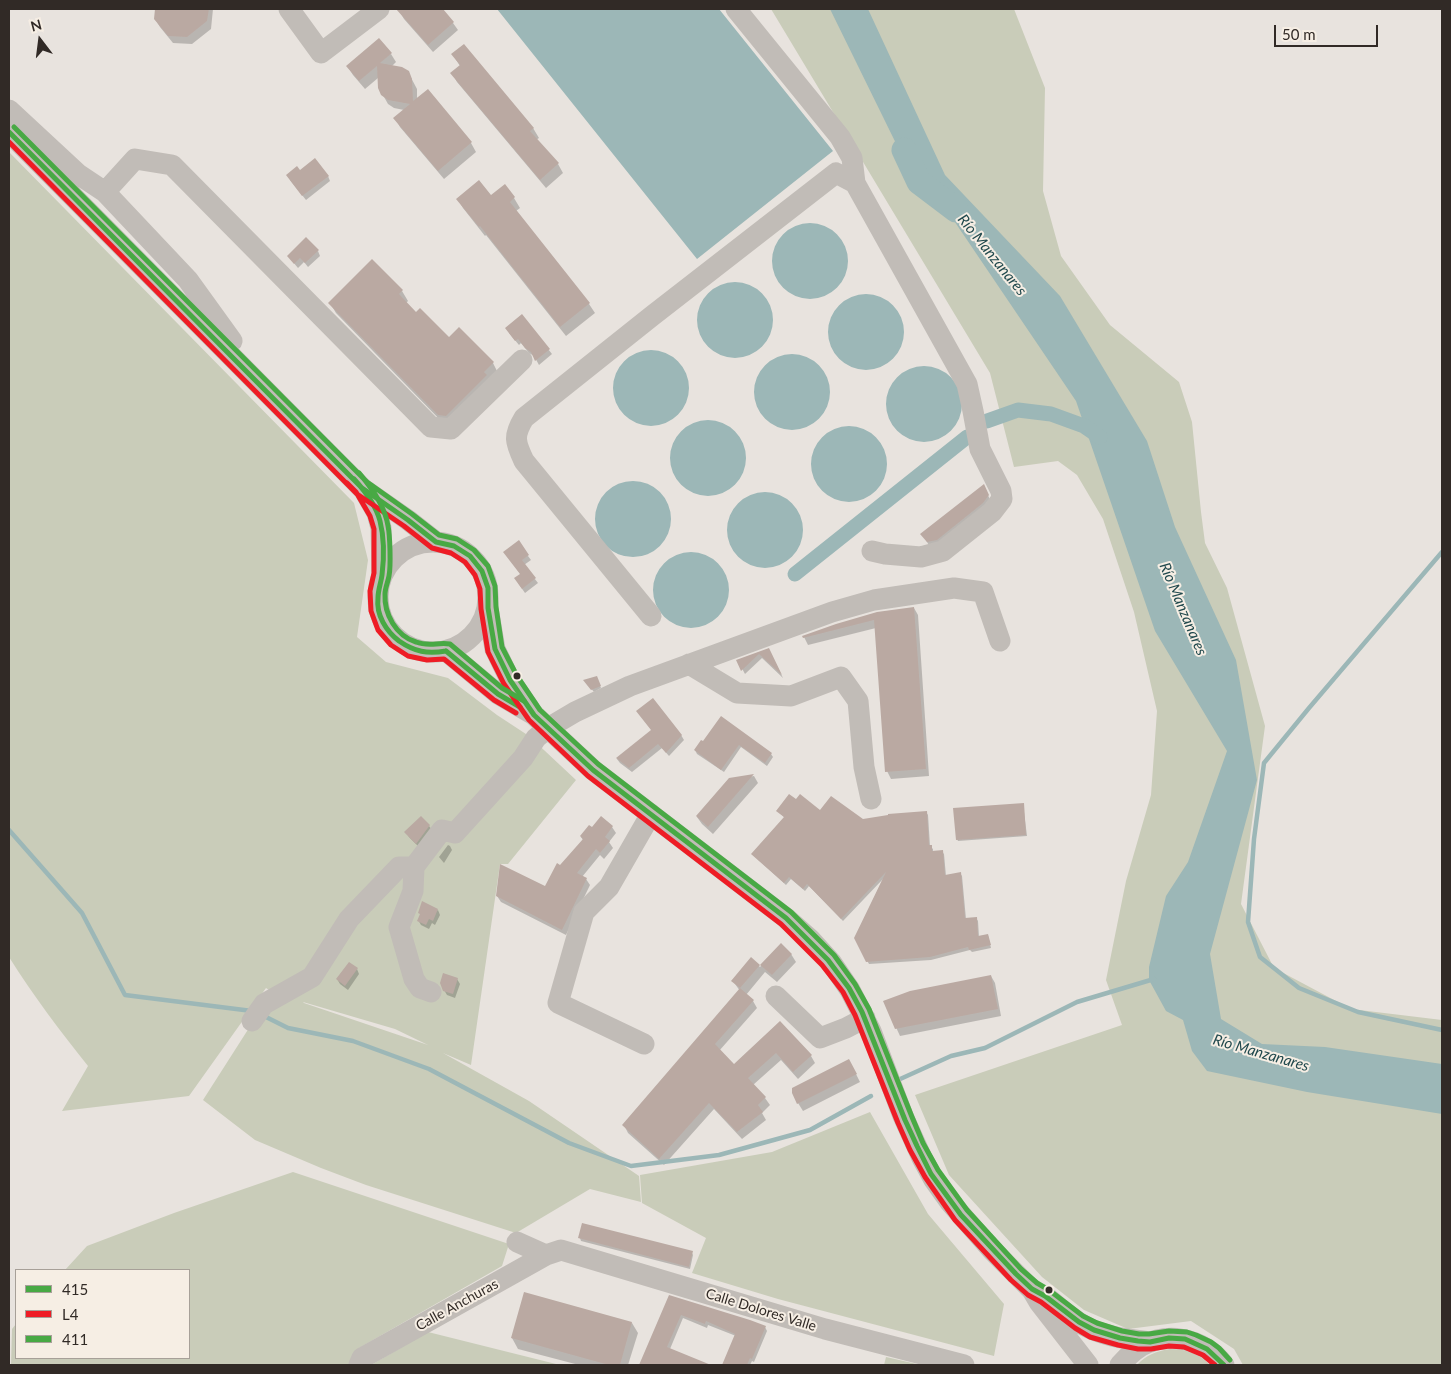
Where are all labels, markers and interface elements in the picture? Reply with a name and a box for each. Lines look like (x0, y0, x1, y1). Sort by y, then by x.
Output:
north arrow (15, 15, 65, 65)
text: N (29, 15, 43, 35)
scale bar (1276, 15, 1380, 47)
text: 50 m (1282, 25, 1316, 43)
water label: Río Manzanares (954, 211, 1030, 299)
water label: Río Manzanares (1155, 560, 1211, 658)
unlabelled marker (512, 671, 522, 681)
water label: Río Manzanares (1211, 1031, 1311, 1075)
legend (15, 1269, 190, 1359)
street label: Calle Anchuras (413, 1275, 501, 1335)
text: 415 (62, 1280, 88, 1298)
street label: Calle Dolores Valle (704, 1285, 818, 1335)
unlabelled marker (1044, 1285, 1054, 1295)
text: L4 (62, 1305, 78, 1323)
text: 411 (62, 1330, 88, 1348)

